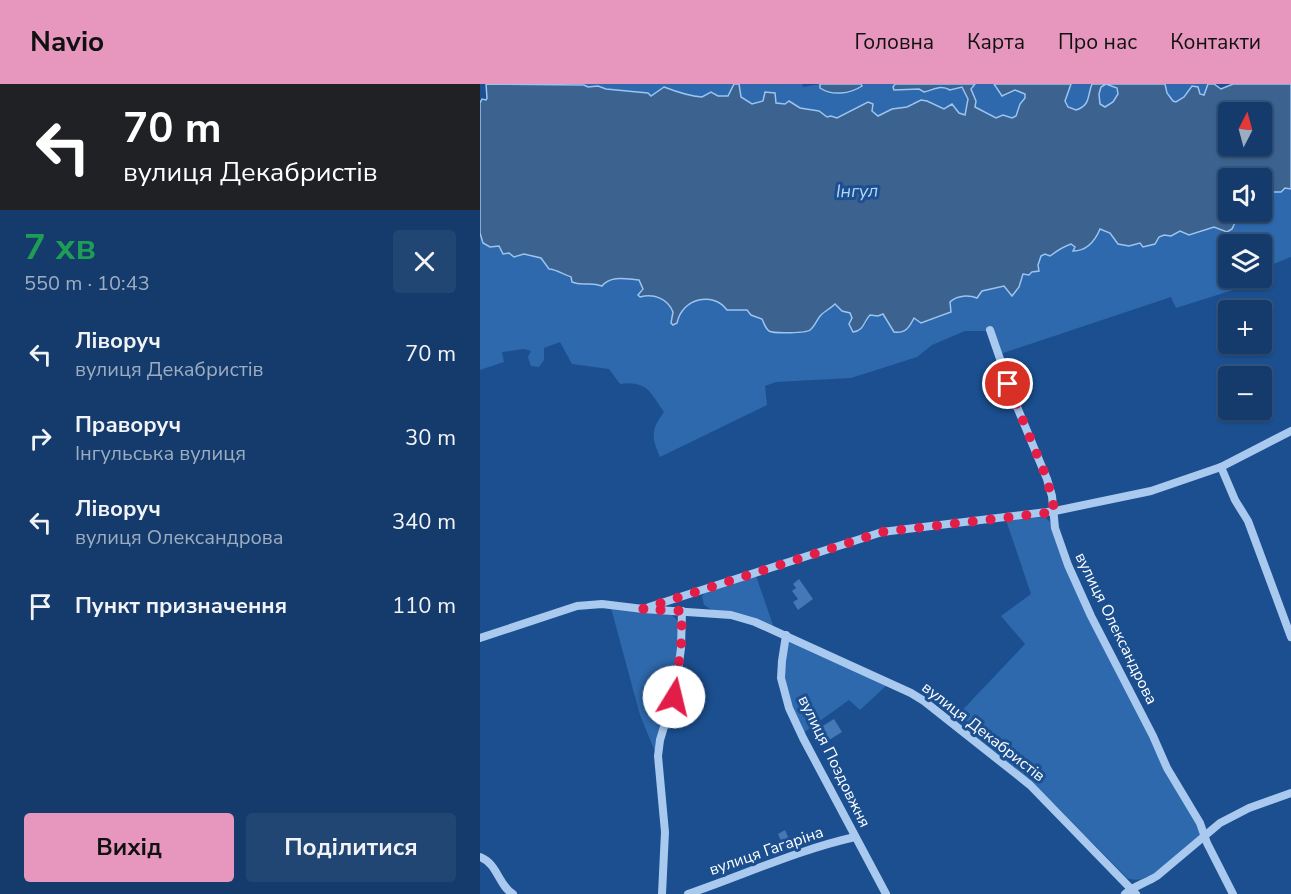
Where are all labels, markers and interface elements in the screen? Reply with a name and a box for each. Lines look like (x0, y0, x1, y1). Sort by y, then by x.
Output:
text: Navio (30, 23, 104, 61)
text: Головна (854, 28, 934, 56)
text: Карта (967, 28, 1025, 56)
text: Про нас (1058, 28, 1137, 56)
text: Контакти (1170, 28, 1261, 56)
text: 70 m (123, 100, 222, 157)
north arrow (1218, 102, 1272, 156)
map controls (1218, 102, 1272, 420)
icon: left (24, 108, 102, 186)
text: вулиця Декабристів (123, 154, 378, 191)
button: sound (1218, 168, 1272, 222)
water label: Інгул (836, 179, 878, 203)
text: 7 хв (24, 223, 96, 272)
button: close (393, 230, 456, 293)
button: layers (1218, 234, 1272, 288)
text: 550 m · 10:43 (24, 270, 150, 297)
button: + (1218, 300, 1272, 354)
text: Ліворуч (75, 326, 161, 356)
icon: left (24, 338, 57, 371)
text: 70 m (405, 339, 456, 369)
text: вулиця Декабристів (75, 356, 264, 383)
pin (982, 358, 1033, 409)
button: − (1218, 366, 1272, 420)
icon: arrive (991, 367, 1024, 400)
text: Праворуч (75, 410, 181, 440)
icon: right (24, 422, 57, 455)
text: 30 m (405, 423, 456, 453)
text: Інгульська вулиця (75, 440, 246, 467)
text: Ліворуч (75, 494, 161, 524)
icon: left (24, 506, 57, 539)
text: 340 m (392, 507, 456, 537)
text: вулиця Олександрова (75, 524, 284, 551)
street label: вулиця Олександрова (1070, 549, 1163, 708)
icon: arrive (24, 590, 57, 623)
text: Пункт призначення (75, 591, 287, 621)
text: 110 m (392, 591, 456, 621)
position arrow (642, 665, 706, 729)
street label: вулиця Декабристів (917, 677, 1050, 787)
street label: вулиця Поздовжня (793, 692, 876, 831)
button: Вихід (24, 813, 234, 882)
button: Поділитися (246, 813, 456, 882)
street label: вулиця Гагаріна (706, 821, 826, 881)

